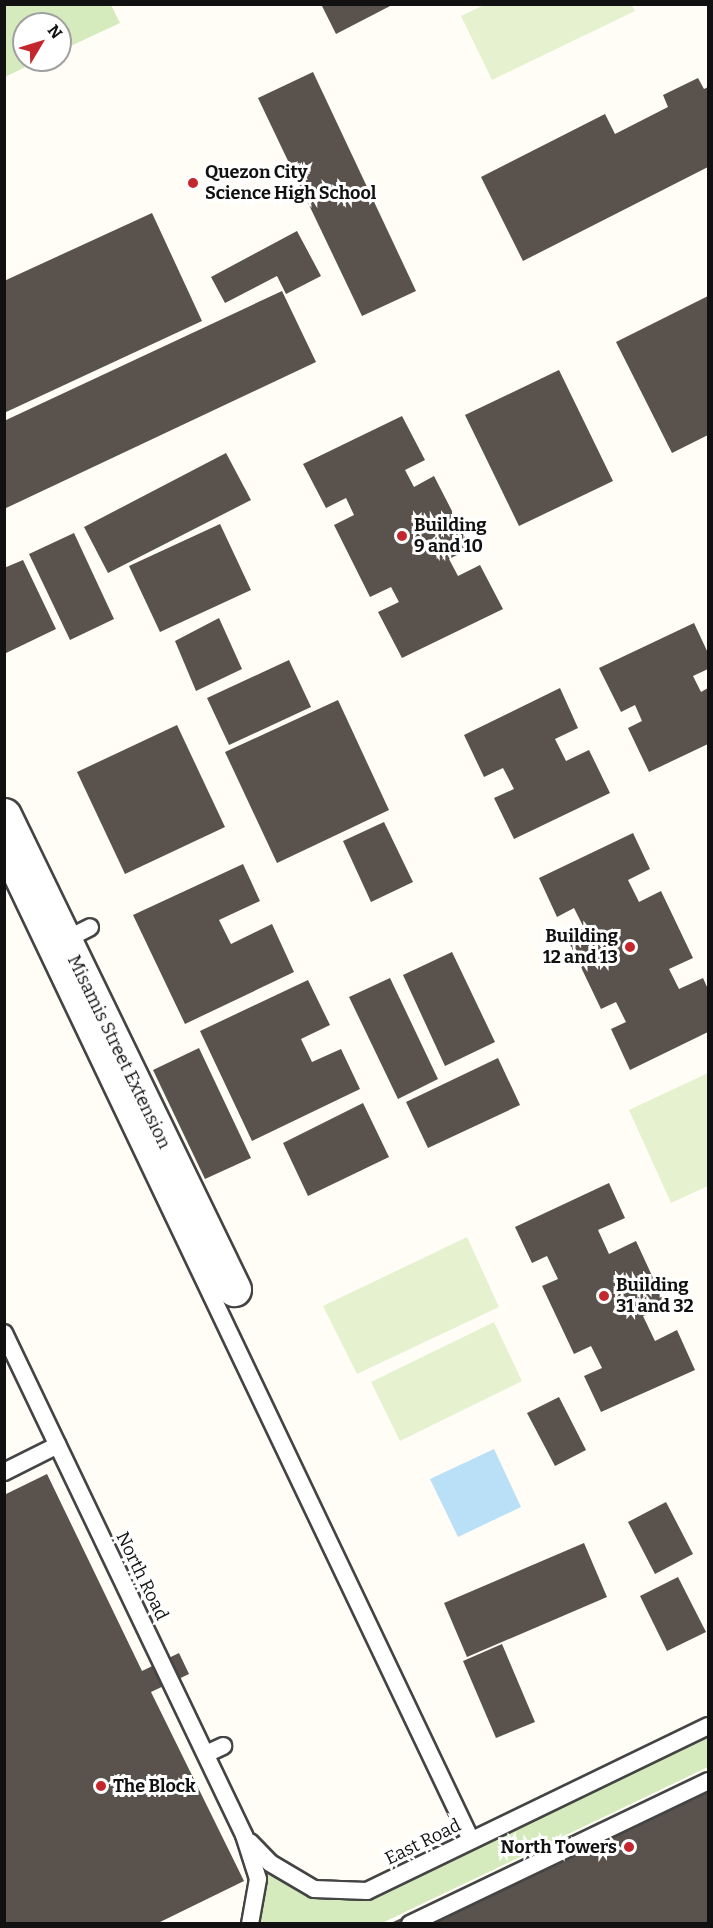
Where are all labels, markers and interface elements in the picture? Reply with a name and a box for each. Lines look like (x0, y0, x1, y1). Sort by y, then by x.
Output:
north arrow (12, 12, 72, 72)
text: N (44, 21, 66, 43)
place label: Quezon City Science High School (205, 162, 376, 204)
marker: Quezon City Science High School (186, 176, 200, 190)
place label: Building 9 and 10 (414, 515, 487, 558)
marker: Building 9 and 10 (395, 529, 409, 543)
place label: Building 12 and 13 (543, 926, 618, 968)
marker: Building 12 and 13 (623, 940, 637, 954)
street label: Misamis Street Extension (63, 952, 175, 1152)
place label: Building 31 and 32 (616, 1275, 694, 1318)
marker: Building 31 and 32 (597, 1289, 611, 1303)
street label: North Road (111, 1528, 173, 1624)
place label: The Block (113, 1775, 196, 1797)
marker: The Block (94, 1779, 108, 1793)
street label: East Road (382, 1814, 464, 1870)
place label: North Towers (501, 1836, 617, 1858)
marker: North Towers (622, 1840, 636, 1854)

